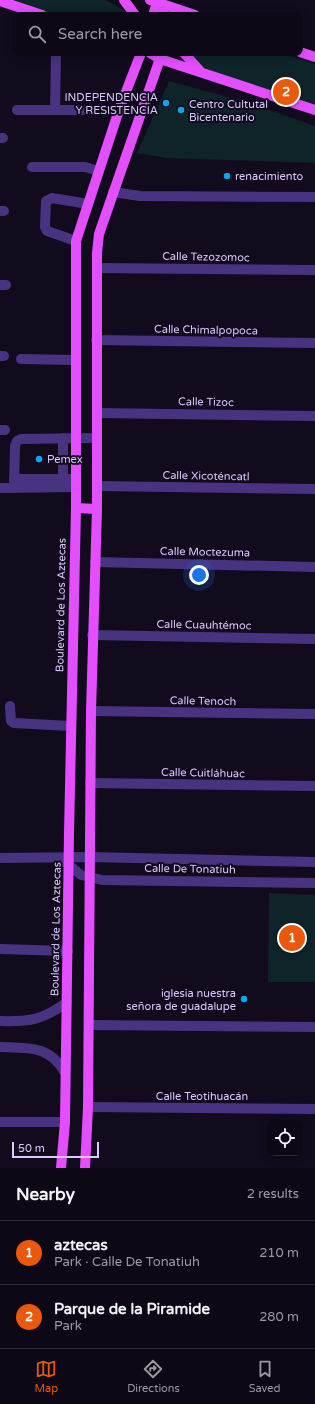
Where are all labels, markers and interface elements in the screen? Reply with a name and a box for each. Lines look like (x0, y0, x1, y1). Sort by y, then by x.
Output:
search box (12, 12, 303, 56)
icon: search (26, 23, 48, 45)
text: Search here (58, 25, 142, 43)
pin: 2 (273, 77, 299, 107)
place label: INDEPENDENCIA Y RESISTENCIA (64, 91, 158, 117)
marker: INDEPENDENCIA Y RESISTENCIA (161, 98, 171, 108)
place label: Centro Cultutal Bicentenario (189, 98, 268, 124)
marker: Centro Cultutal Bicentenario (176, 105, 186, 115)
place label: renacimiento (235, 170, 304, 183)
marker: renacimiento (222, 171, 232, 181)
street label: Calle Tezozomoc (162, 250, 250, 264)
street label: Calle Chimalpopoca (154, 323, 258, 337)
street label: Calle Tizoc (178, 395, 234, 409)
place label: Pemex (47, 453, 83, 466)
marker: Pemex (34, 454, 44, 464)
street label: Calle Xicoténcatl (162, 469, 250, 483)
street label: Boulevard de Los Aztecas (53, 538, 69, 672)
street label: Calle Moctezuma (160, 545, 250, 559)
your location (189, 565, 209, 585)
street label: Calle Cuauhtémoc (156, 618, 252, 632)
street label: Calle Tenoch (170, 694, 236, 708)
street label: Calle Cuitláhuac (161, 766, 245, 780)
street label: Boulevard de Los Aztecas (48, 862, 64, 996)
street label: Calle De Tonatiuh (144, 862, 236, 876)
pin: 1 (279, 923, 305, 953)
place label: iglesia nuestra señora de guadalupe (126, 987, 236, 1013)
marker: iglesia nuestra señora de guadalupe (239, 994, 249, 1004)
street label: Calle Teotihuacán (156, 1090, 248, 1103)
map controls (267, 1120, 303, 1156)
button: locate (267, 1120, 303, 1156)
scale bar (12, 1140, 99, 1159)
text: 50 m (18, 1142, 45, 1155)
text: Nearby (16, 1184, 75, 1205)
text: 2 results (247, 1186, 299, 1202)
text: aztecas (54, 1236, 108, 1254)
text: 1 (25, 1245, 33, 1261)
text: 210 m (259, 1245, 299, 1261)
text: Park · Calle De Tonatiuh (54, 1254, 200, 1270)
text: Parque de la Piramide (54, 1300, 210, 1318)
text: 2 (25, 1309, 33, 1325)
text: 280 m (259, 1309, 299, 1325)
text: Park (54, 1318, 82, 1334)
tab: Map (34, 1358, 58, 1395)
tab: Directions (127, 1358, 180, 1395)
tab: Saved (249, 1358, 281, 1395)

